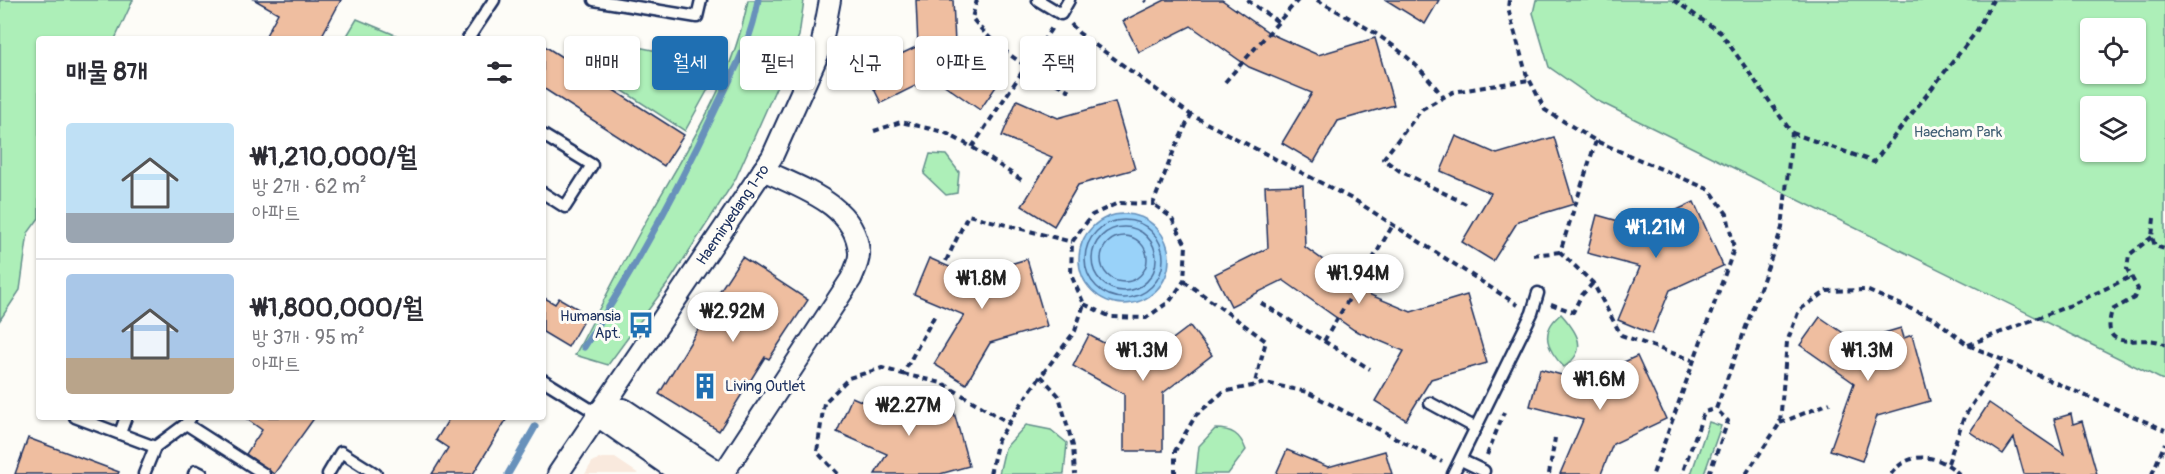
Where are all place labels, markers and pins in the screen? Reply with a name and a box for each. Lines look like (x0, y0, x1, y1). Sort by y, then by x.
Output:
pin: ₩1.21M (1607, 208, 1705, 259)
pin: ₩1.94M (1310, 254, 1408, 305)
pin: ₩1.8M (940, 259, 1024, 310)
pin: ₩2.92M (684, 292, 782, 343)
place label: Humansia Apt. (560, 307, 621, 343)
bus stop icon: Humansia Apt. (626, 310, 656, 340)
pin: ₩1.3M (1101, 331, 1185, 382)
pin: ₩1.3M (1826, 331, 1910, 382)
pin: ₩1.6M (1558, 360, 1642, 411)
building icon: Living Outlet (690, 371, 720, 401)
place label: Living Outlet (725, 377, 806, 396)
pin: ₩2.27M (860, 386, 958, 437)

